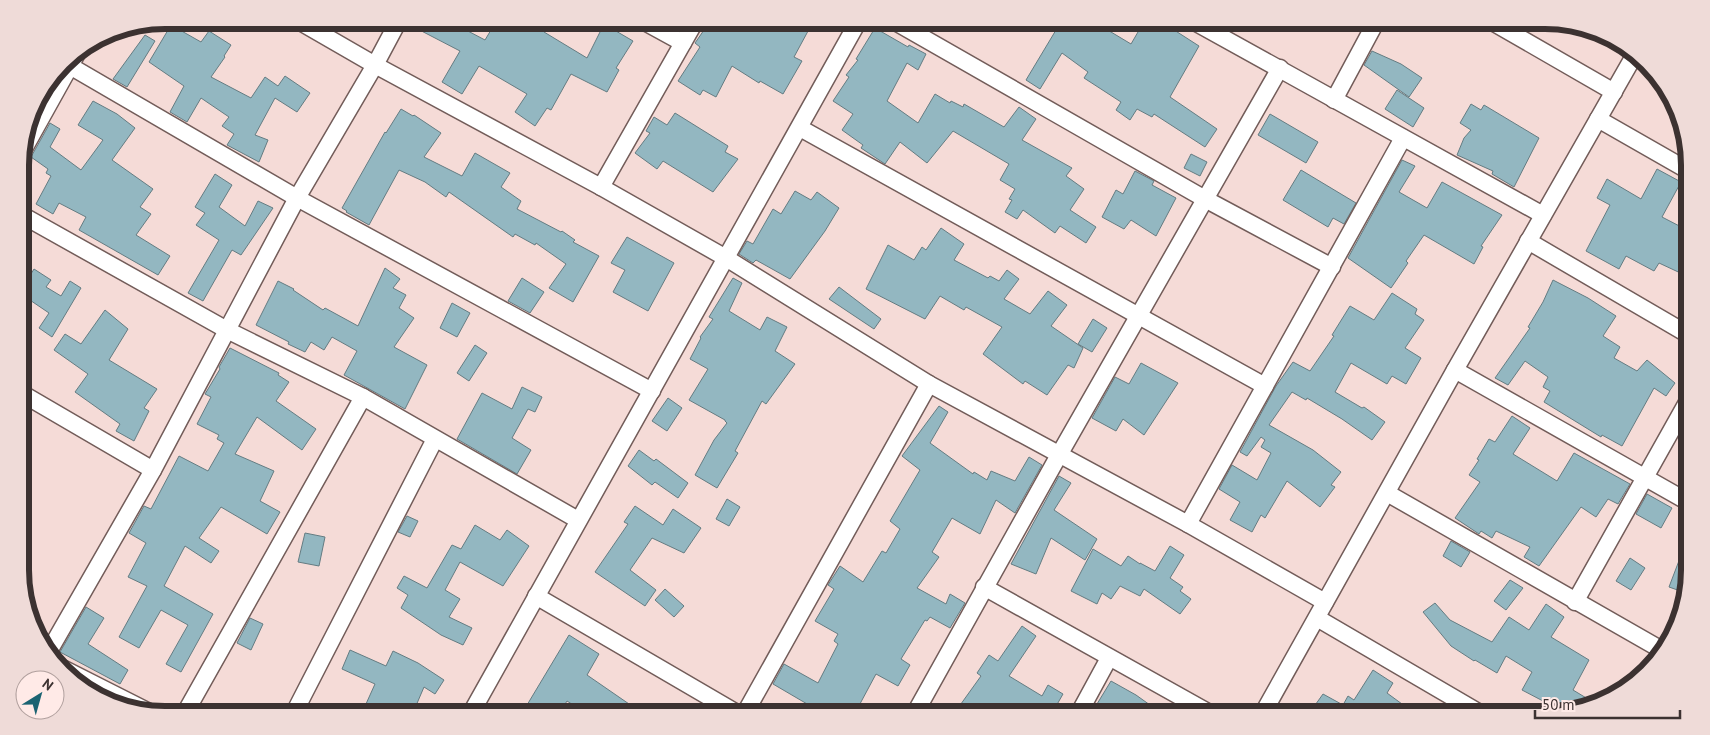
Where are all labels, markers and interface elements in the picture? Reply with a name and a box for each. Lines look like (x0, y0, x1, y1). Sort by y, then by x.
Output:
north arrow (15, 670, 65, 720)
text: N (39, 675, 57, 695)
scale bar (1535, 688, 1680, 720)
text: 50 m (1542, 695, 1575, 714)

